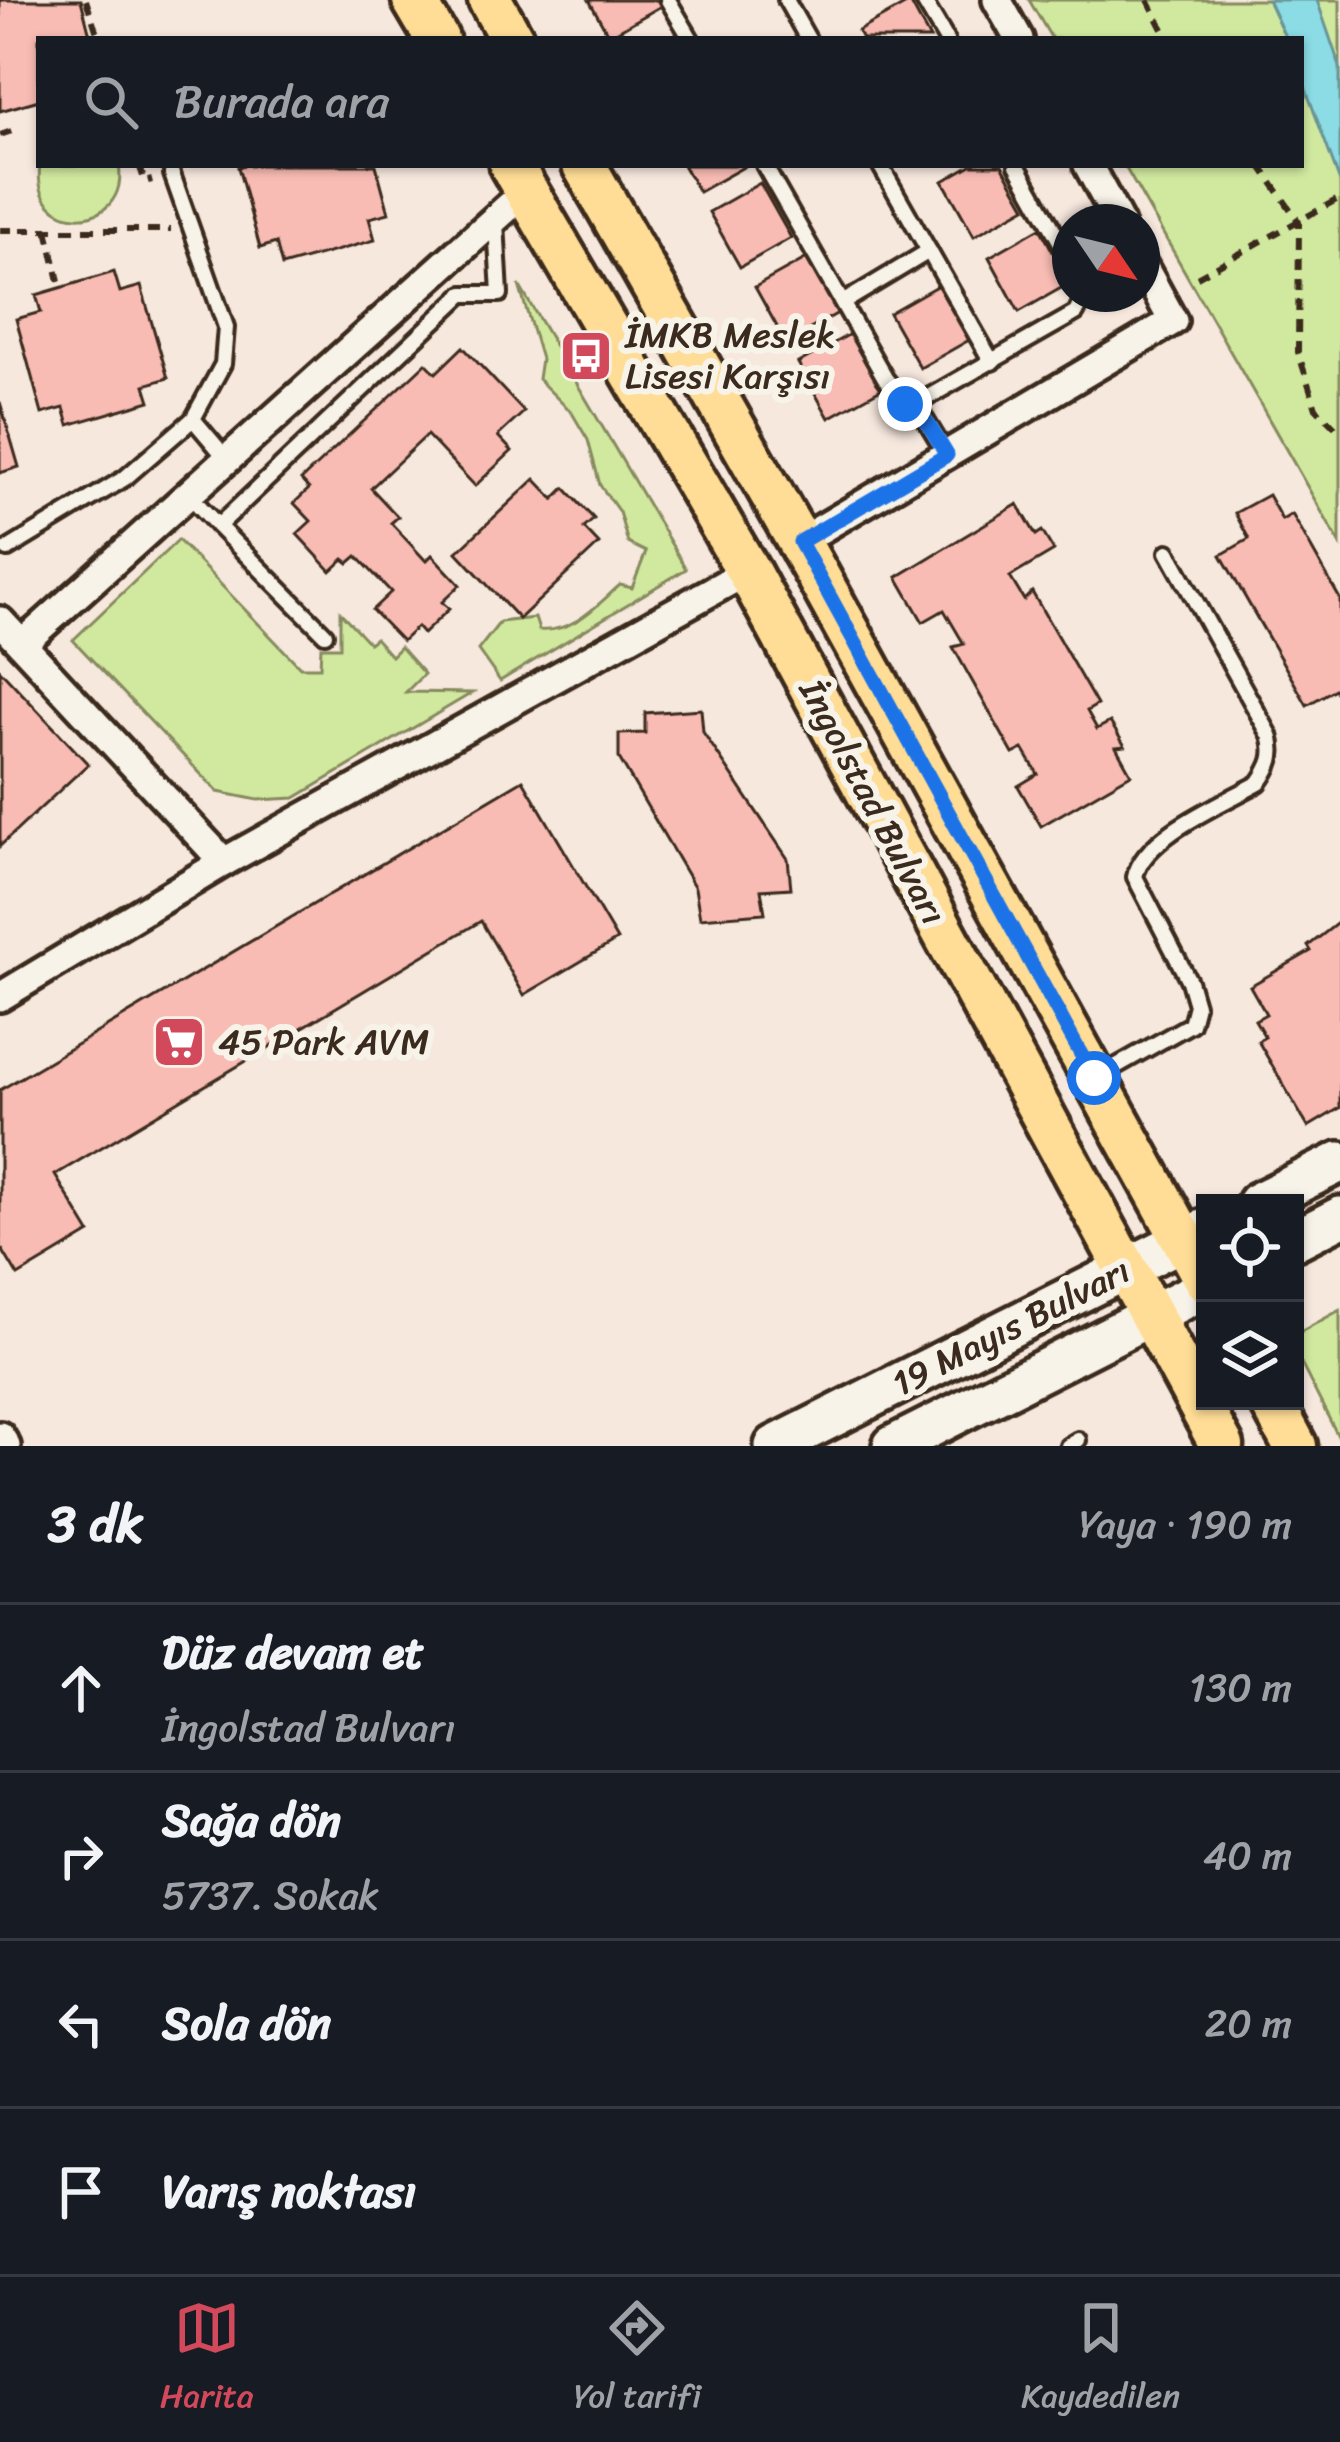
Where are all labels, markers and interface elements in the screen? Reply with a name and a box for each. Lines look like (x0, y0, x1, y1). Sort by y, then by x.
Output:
search box (36, 36, 1304, 168)
text: Burada ara (174, 62, 389, 142)
icon: search (78, 69, 144, 135)
north arrow (1052, 204, 1160, 312)
place label: İMKB Meslek Lisesi Karşısı (624, 303, 835, 408)
bus stop icon: İMKB Meslek Lisesi Karşısı (558, 328, 614, 384)
route end (878, 377, 932, 431)
street label: İngolstad Bulvarı (781, 667, 965, 937)
place label: 45 Park AVM (218, 1010, 429, 1074)
supermarket icon: 45 Park AVM (151, 1014, 207, 1070)
route start (1067, 1051, 1121, 1105)
map controls (1196, 1194, 1304, 1410)
button: locate (1196, 1194, 1304, 1302)
street label: 19 Mayıs Bulvarı (880, 1239, 1142, 1415)
button: layers (1196, 1302, 1304, 1410)
text: 3 dk (48, 1479, 143, 1569)
text: Yaya · 190 m (1079, 1490, 1292, 1559)
text: Düz devam et (162, 1613, 424, 1693)
text: 130 m (1189, 1653, 1292, 1722)
icon: ahead (48, 1655, 114, 1721)
text: İngolstad Bulvarı (162, 1693, 455, 1762)
text: Sağa dön (162, 1781, 341, 1861)
text: 40 m (1203, 1821, 1292, 1890)
icon: right (48, 1823, 114, 1889)
text: 5737. Sokak (162, 1861, 379, 1930)
text: Sola dön (162, 1984, 331, 2064)
text: 20 m (1205, 1989, 1292, 2058)
icon: left (48, 1991, 114, 2057)
text: Varış noktası (162, 2152, 416, 2232)
icon: arrive (48, 2159, 114, 2225)
tab: Harita (160, 2295, 254, 2425)
tab: Yol tarifi (574, 2295, 701, 2425)
tab: Kaydedilen (1021, 2295, 1180, 2425)

